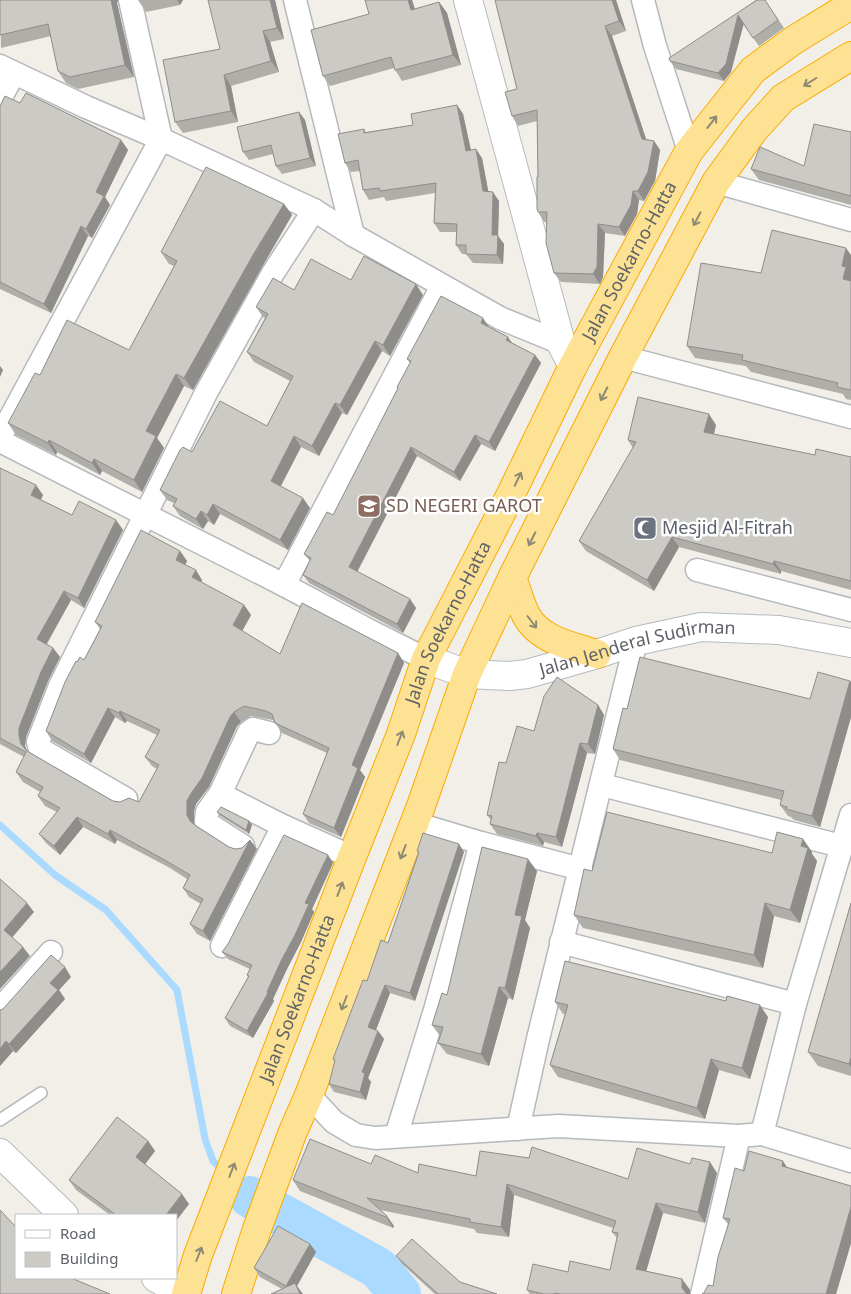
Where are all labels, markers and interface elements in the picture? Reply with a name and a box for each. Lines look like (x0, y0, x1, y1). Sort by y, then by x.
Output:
one-way arrow (803, 77, 817, 87)
one-way arrow (707, 115, 718, 128)
street label: Jalan Soekarno-Hatta (575, 177, 682, 346)
one-way arrow (691, 211, 701, 226)
one-way arrow (599, 386, 609, 401)
one-way arrow (514, 472, 523, 487)
school or university icon: SD NEGERI GAROT (356, 493, 382, 519)
place label: SD NEGERI GAROT (386, 493, 542, 517)
mosque icon: Mesjid Al-Fitrah (632, 515, 658, 541)
place label: Mesjid Al-Fitrah (662, 515, 793, 539)
one-way arrow (527, 531, 536, 546)
street label: Jalan Soekarno-Hatta (398, 537, 496, 709)
street label: Jalan Jenderal Sudirman (534, 614, 736, 681)
one-way arrow (526, 615, 537, 628)
one-way arrow (396, 731, 405, 746)
one-way arrow (398, 844, 407, 859)
one-way arrow (336, 882, 345, 897)
street label: Jalan Soekarno-Hatta (252, 911, 340, 1087)
one-way arrow (339, 995, 348, 1010)
one-way arrow (228, 1163, 237, 1178)
legend (15, 1214, 178, 1279)
text: Road (60, 1223, 96, 1243)
one-way arrow (195, 1247, 204, 1263)
text: Building (60, 1248, 118, 1268)

